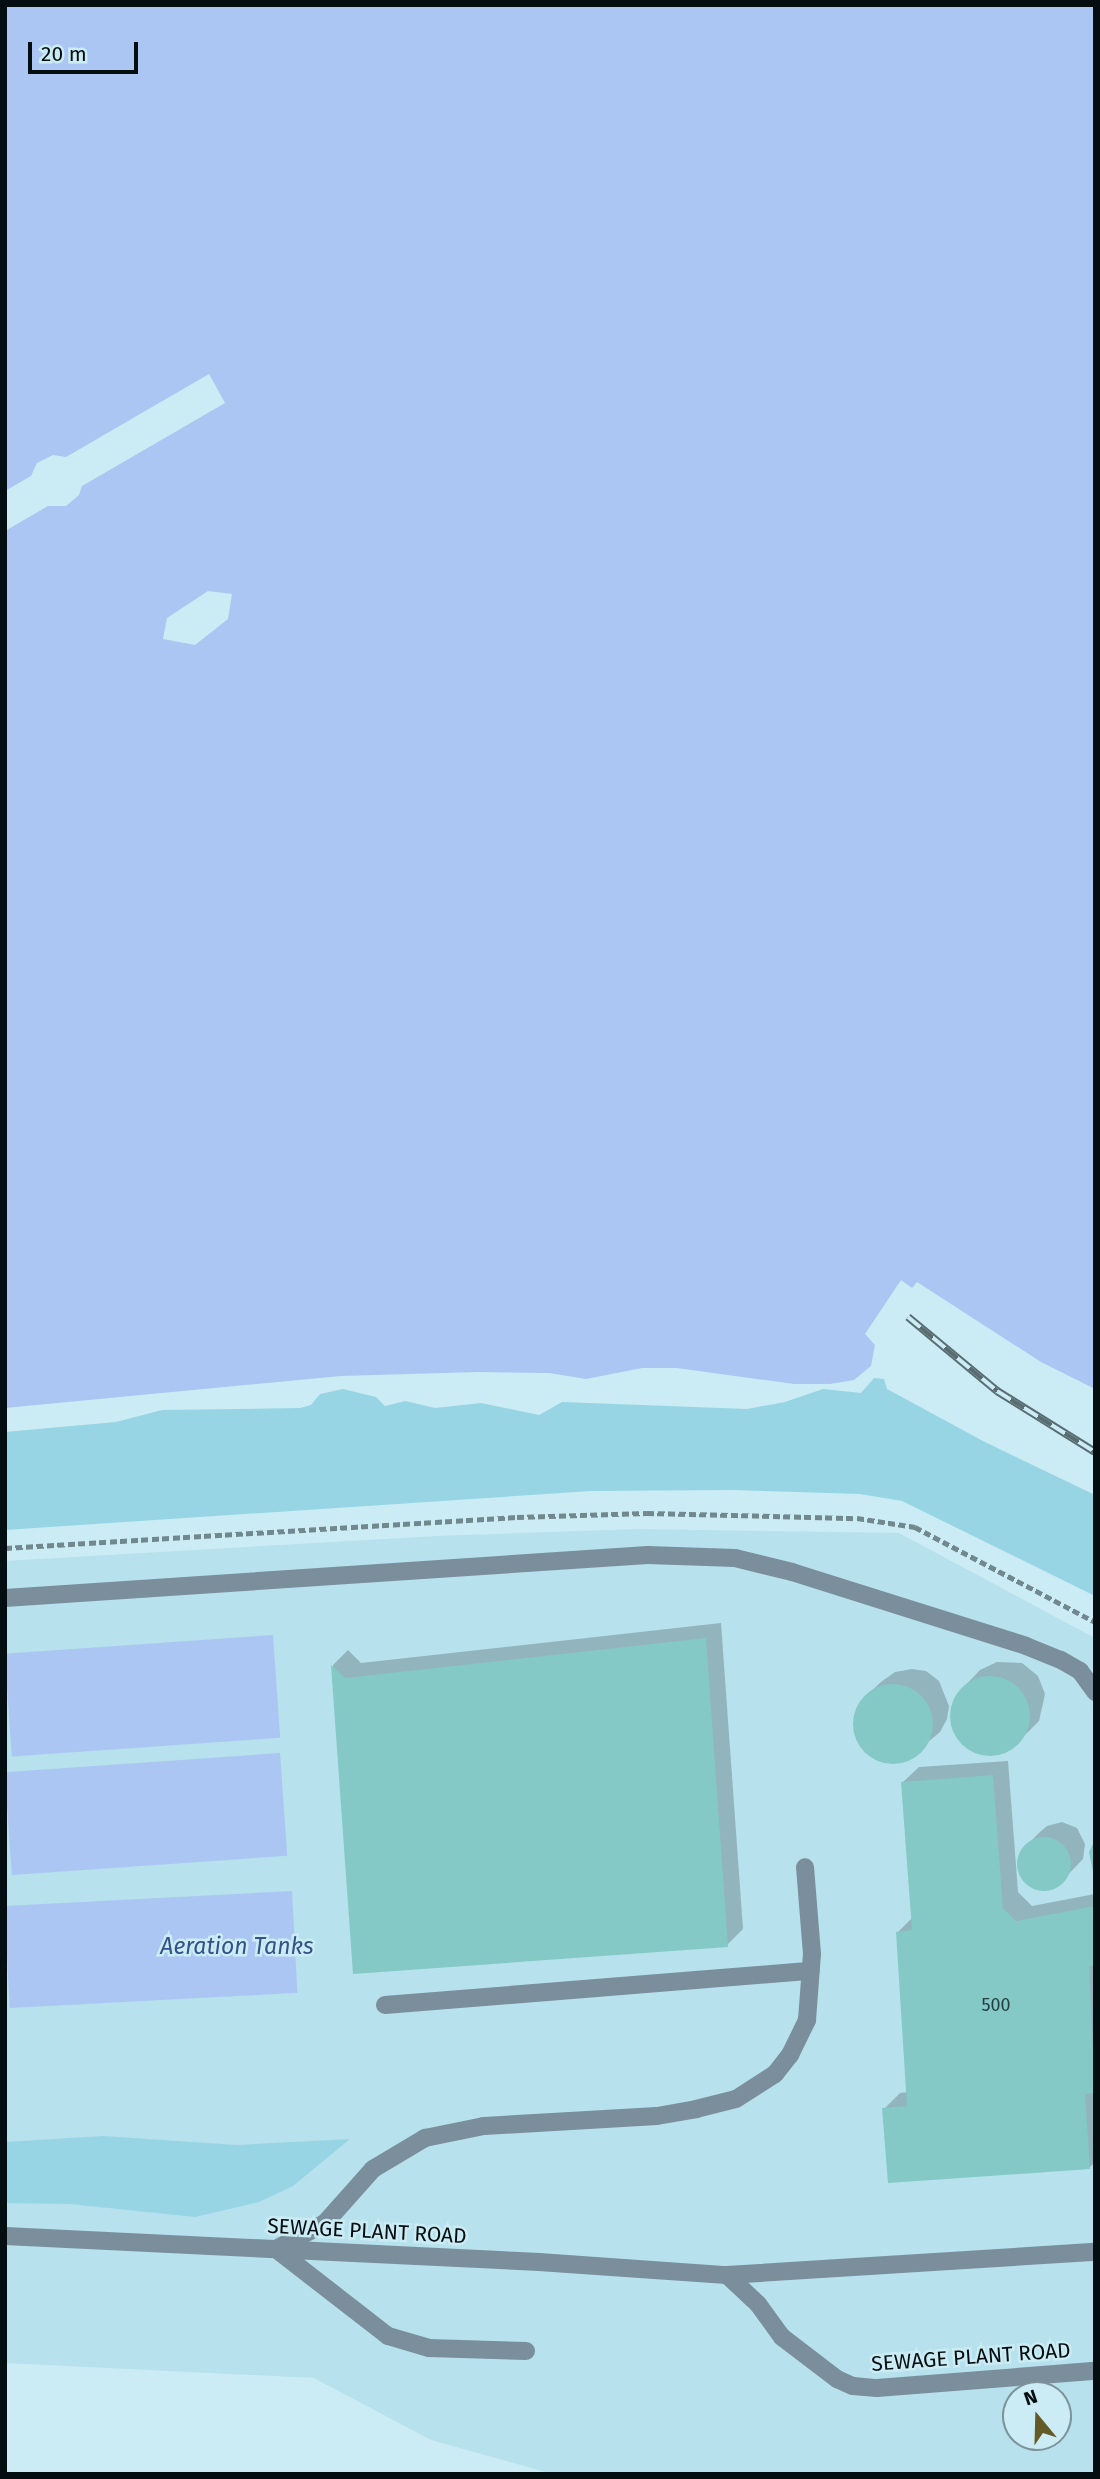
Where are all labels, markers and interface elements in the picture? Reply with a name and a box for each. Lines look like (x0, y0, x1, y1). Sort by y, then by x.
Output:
scale bar (32, 28, 142, 72)
text: 20 m (41, 41, 87, 67)
water label: Aeration Tanks (160, 1932, 314, 1960)
house number: 500 (981, 1994, 1011, 2016)
street label: SEWAGE PLANT ROAD (267, 2213, 467, 2249)
street label: SEWAGE PLANT ROAD (870, 2337, 1072, 2377)
north arrow (1002, 2381, 1072, 2451)
text: N (1021, 2385, 1040, 2410)

